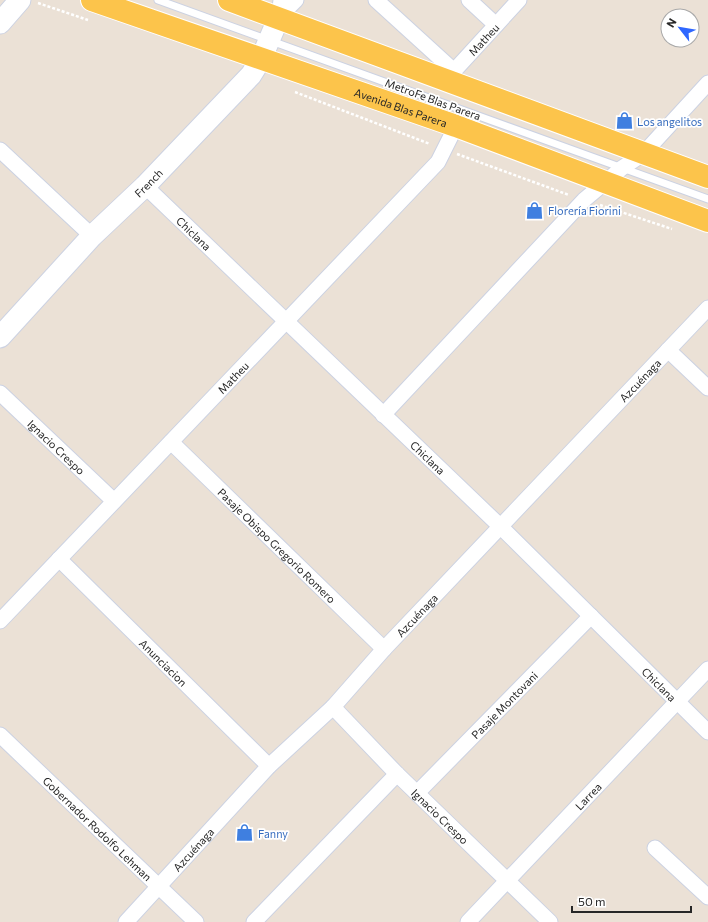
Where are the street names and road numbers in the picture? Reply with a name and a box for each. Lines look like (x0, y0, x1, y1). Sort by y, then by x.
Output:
street label: Matheu (465, 20, 501, 58)
street label: MetroFe Blas Parera (383, 76, 483, 122)
street label: Avenida Blas Parera (353, 85, 449, 129)
street label: French (131, 166, 165, 199)
street label: Chiclana (174, 214, 214, 253)
street label: Azcuénaga (616, 356, 663, 404)
street label: Matheu (214, 359, 251, 396)
street label: Ignacio Crespo (25, 417, 88, 477)
street label: Chiclana (408, 438, 448, 477)
street label: Pasaje Obispo Gregorio Romero (216, 485, 339, 606)
street label: Azcuénaga (393, 591, 440, 639)
street label: Anunciacion (137, 636, 190, 688)
street label: Chiclana (640, 664, 679, 704)
street label: Pasaje Montovani (468, 668, 540, 741)
street label: Gobernador Rodolfo Lehman (41, 773, 155, 883)
street label: Larrea (572, 780, 604, 812)
street label: Ignacio Crespo (409, 786, 472, 847)
street label: Azcuénaga (170, 825, 216, 873)

